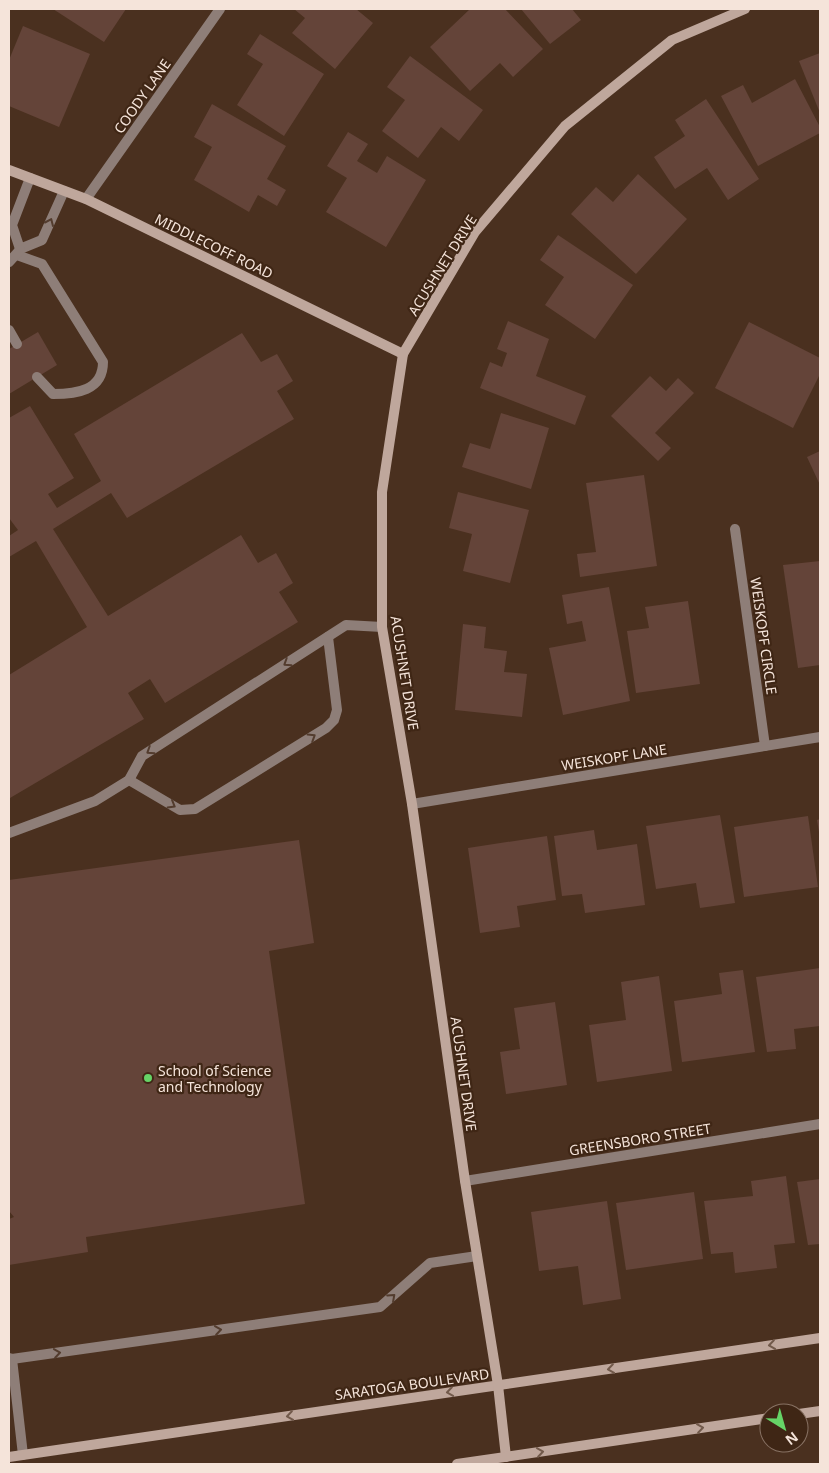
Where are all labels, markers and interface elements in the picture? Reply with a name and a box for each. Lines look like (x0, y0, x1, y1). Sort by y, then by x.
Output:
street label: COODY LANE (109, 55, 175, 137)
street label: MIDDLECOFF ROAD (152, 209, 276, 283)
street label: ACUSHNET DRIVE (403, 211, 481, 319)
one-way arrow (44, 218, 55, 227)
street label: WEISKOPF CIRCLE (746, 576, 782, 696)
street label: ACUSHNET DRIVE (387, 614, 423, 732)
one-way arrow (283, 657, 293, 666)
one-way arrow (307, 733, 316, 743)
street label: WEISKOPF LANE (560, 739, 668, 775)
one-way arrow (146, 744, 155, 754)
one-way arrow (166, 798, 175, 808)
street label: ACUSHNET DRIVE (447, 1015, 481, 1133)
place label: School of Science and Technology (158, 1061, 271, 1096)
marker: School of Science and Technology (142, 1072, 154, 1084)
street label: GREENSBORO STREET (568, 1118, 713, 1160)
one-way arrow (386, 1293, 395, 1302)
one-way arrow (214, 1325, 222, 1336)
one-way arrow (768, 1340, 776, 1350)
one-way arrow (53, 1348, 61, 1359)
one-way arrow (607, 1363, 616, 1373)
street label: SARATOGA BOULEVARD (334, 1364, 490, 1404)
one-way arrow (446, 1387, 455, 1397)
north arrow (759, 1403, 809, 1453)
one-way arrow (285, 1410, 293, 1421)
one-way arrow (696, 1424, 705, 1434)
text: N (782, 1428, 802, 1450)
one-way arrow (536, 1447, 544, 1458)

